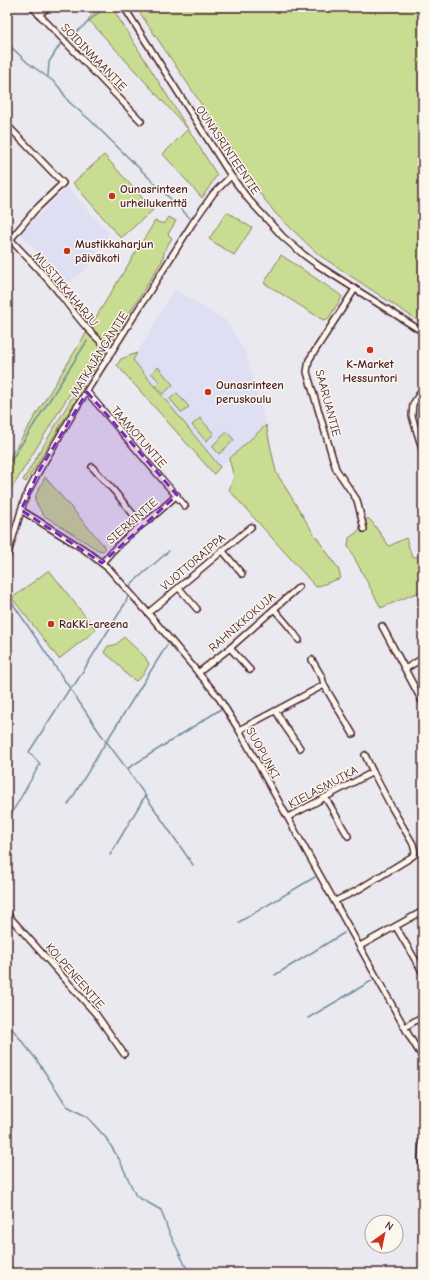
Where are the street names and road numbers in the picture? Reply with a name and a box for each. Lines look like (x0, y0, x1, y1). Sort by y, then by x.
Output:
street label: SOIDINMAANTIE (58, 20, 130, 94)
street label: OUNASRINTEENTIE (193, 103, 263, 197)
street label: MUSTIKKAHARJU (31, 249, 101, 329)
street label: MATKAJÄNGÄNTIE (67, 309, 131, 399)
street label: SAARUANTIE (312, 368, 344, 438)
street label: TAAMOTUNTIE (108, 403, 170, 471)
street label: SIERKINTIE (104, 495, 160, 547)
street label: VUOTTORAIPPA (158, 531, 228, 593)
street label: RAHNIKKOKUJA (206, 589, 278, 655)
street label: SUOPUNKI (243, 725, 283, 782)
street label: KIELASMUTKA (286, 763, 360, 811)
street label: KOLPENEENTIE (43, 940, 107, 1012)

